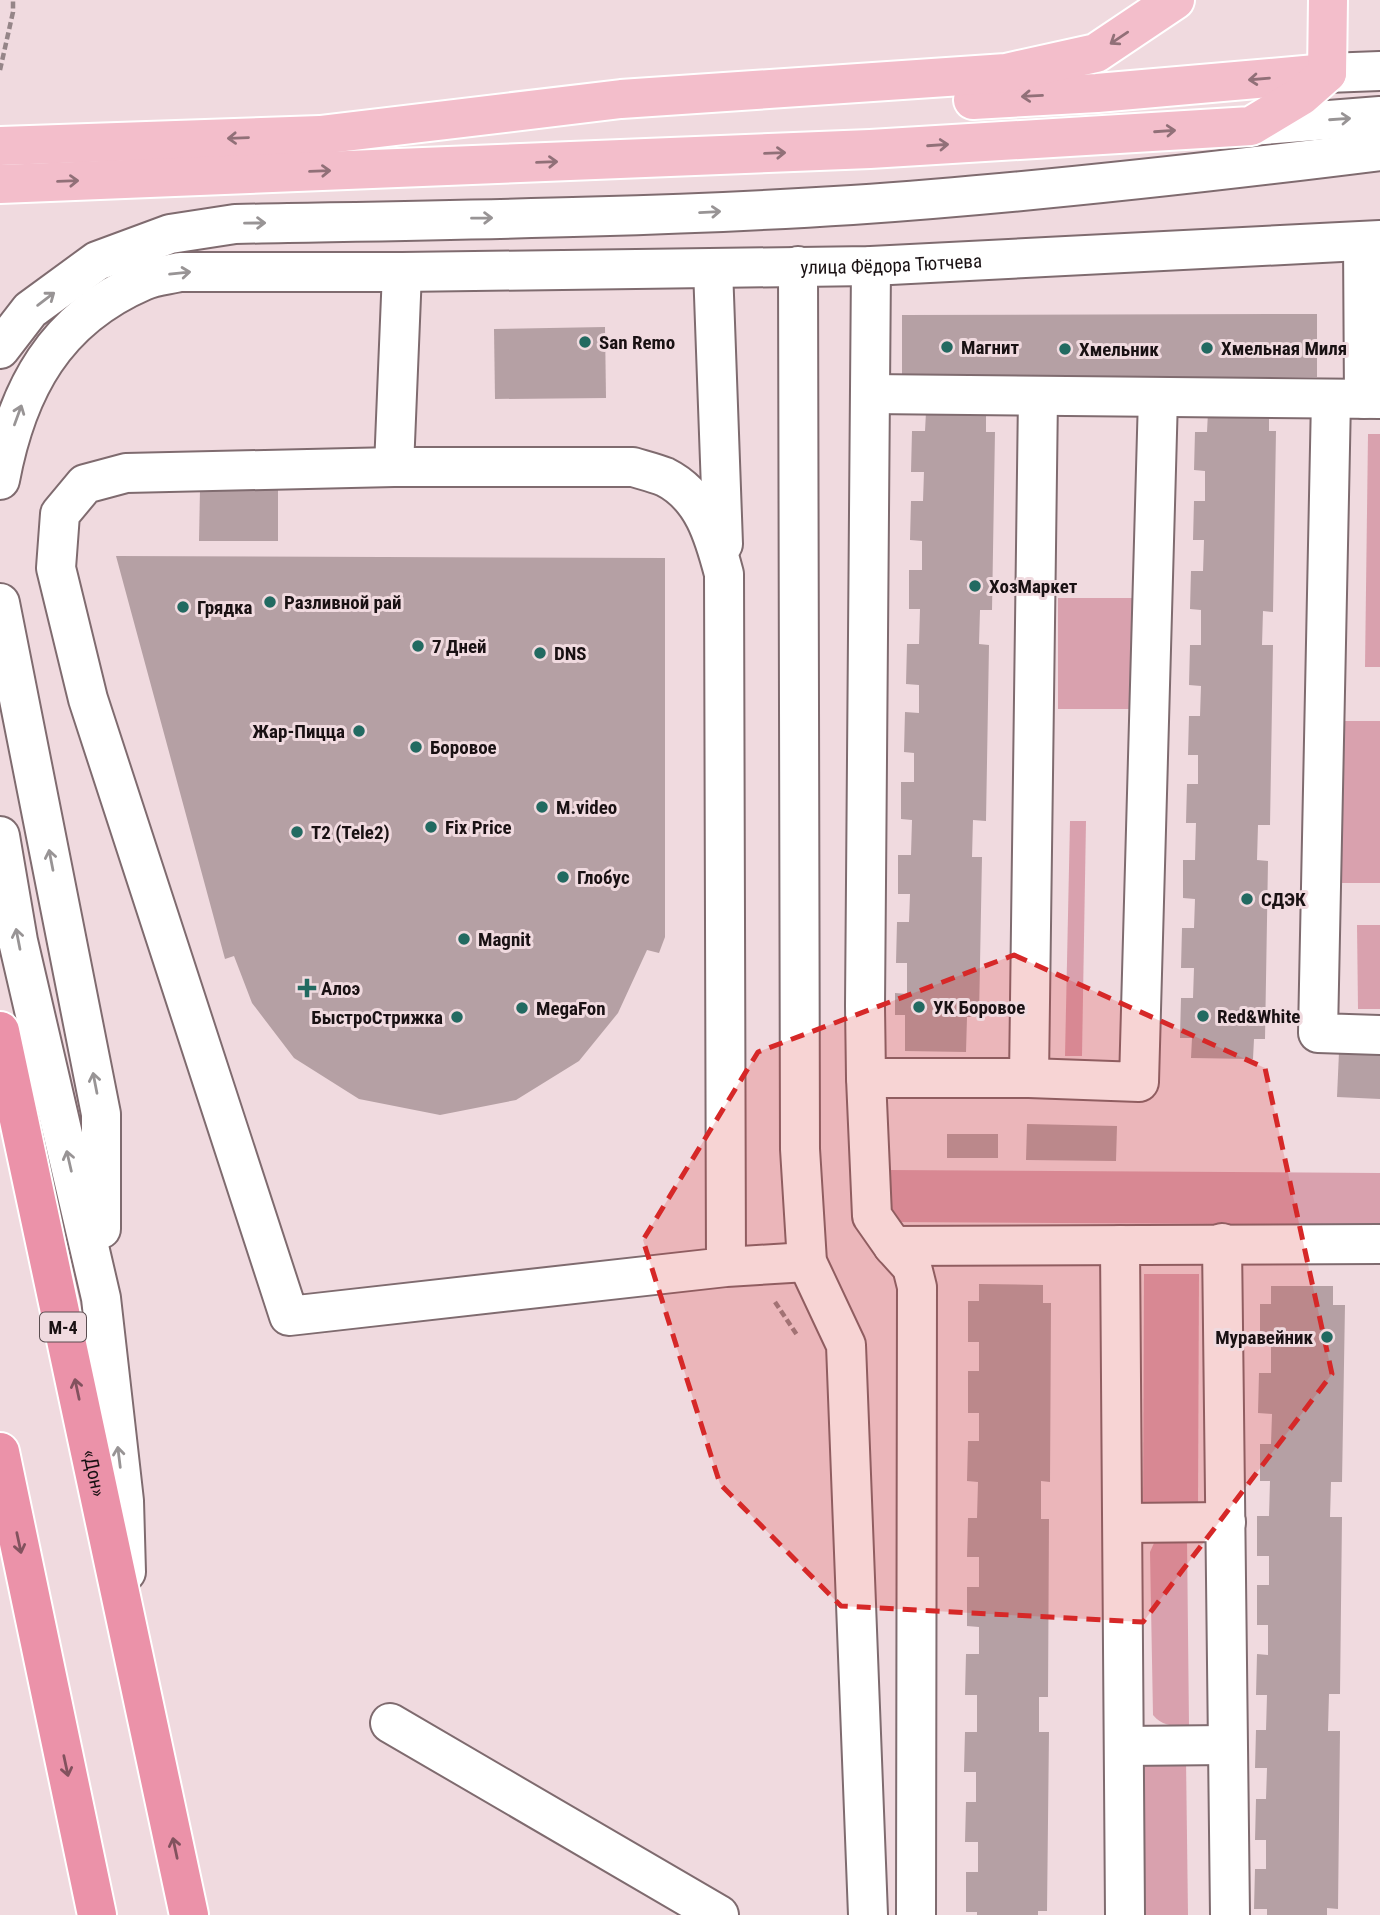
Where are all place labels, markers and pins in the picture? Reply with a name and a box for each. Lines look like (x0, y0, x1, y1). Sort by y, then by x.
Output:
place label: San Remo (599, 331, 675, 354)
marker: San Remo (577, 334, 593, 350)
place label: Магнит (961, 336, 1019, 359)
place label: Хмельная Миля (1221, 337, 1347, 360)
place label: Хмельник (1079, 338, 1159, 361)
marker: Магнит (939, 339, 955, 355)
marker: Хмельная Миля (1199, 340, 1215, 356)
marker: Хмельник (1057, 341, 1073, 357)
place label: ХозМаркет (989, 575, 1078, 598)
marker: ХозМаркет (967, 578, 983, 594)
place label: Разливной рай (284, 591, 401, 614)
marker: Разливной рай (262, 594, 278, 610)
place label: Грядка (197, 596, 253, 619)
marker: Грядка (175, 599, 191, 615)
place label: 7 Дней (432, 635, 487, 658)
marker: 7 Дней (410, 638, 426, 654)
place label: DNS (554, 642, 587, 665)
marker: DNS (532, 645, 548, 661)
place label: Жар-Пицца (252, 720, 345, 743)
marker: Жар-Пицца (351, 723, 367, 739)
place label: Боровое (430, 736, 497, 759)
marker: Боровое (408, 739, 424, 755)
place label: M.video (556, 796, 617, 819)
marker: M.video (534, 799, 550, 815)
place label: Fix Price (445, 816, 512, 839)
marker: Fix Price (423, 819, 439, 835)
place label: T2 (Tele2) (311, 821, 390, 844)
marker: T2 (Tele2) (289, 824, 305, 840)
place label: Глобус (577, 866, 630, 889)
marker: Глобус (555, 869, 571, 885)
place label: СДЭК (1261, 888, 1306, 911)
marker: СДЭК (1239, 891, 1255, 907)
place label: Magnit (478, 928, 531, 951)
marker: Magnit (456, 931, 472, 947)
place label: Алоэ (321, 977, 360, 1000)
marker: Алоэ (299, 980, 315, 996)
place label: УК Боровое (933, 996, 1025, 1019)
place label: MegaFon (536, 997, 606, 1020)
marker: УК Боровое (911, 999, 927, 1015)
marker: MegaFon (514, 1000, 530, 1016)
place label: Red&White (1217, 1005, 1300, 1028)
place label: БыстроСтрижка (311, 1006, 443, 1029)
marker: Red&White (1195, 1008, 1211, 1024)
marker: БыстроСтрижка (449, 1009, 465, 1025)
place label: Муравейник (1215, 1326, 1313, 1349)
marker: Муравейник (1319, 1329, 1335, 1345)

